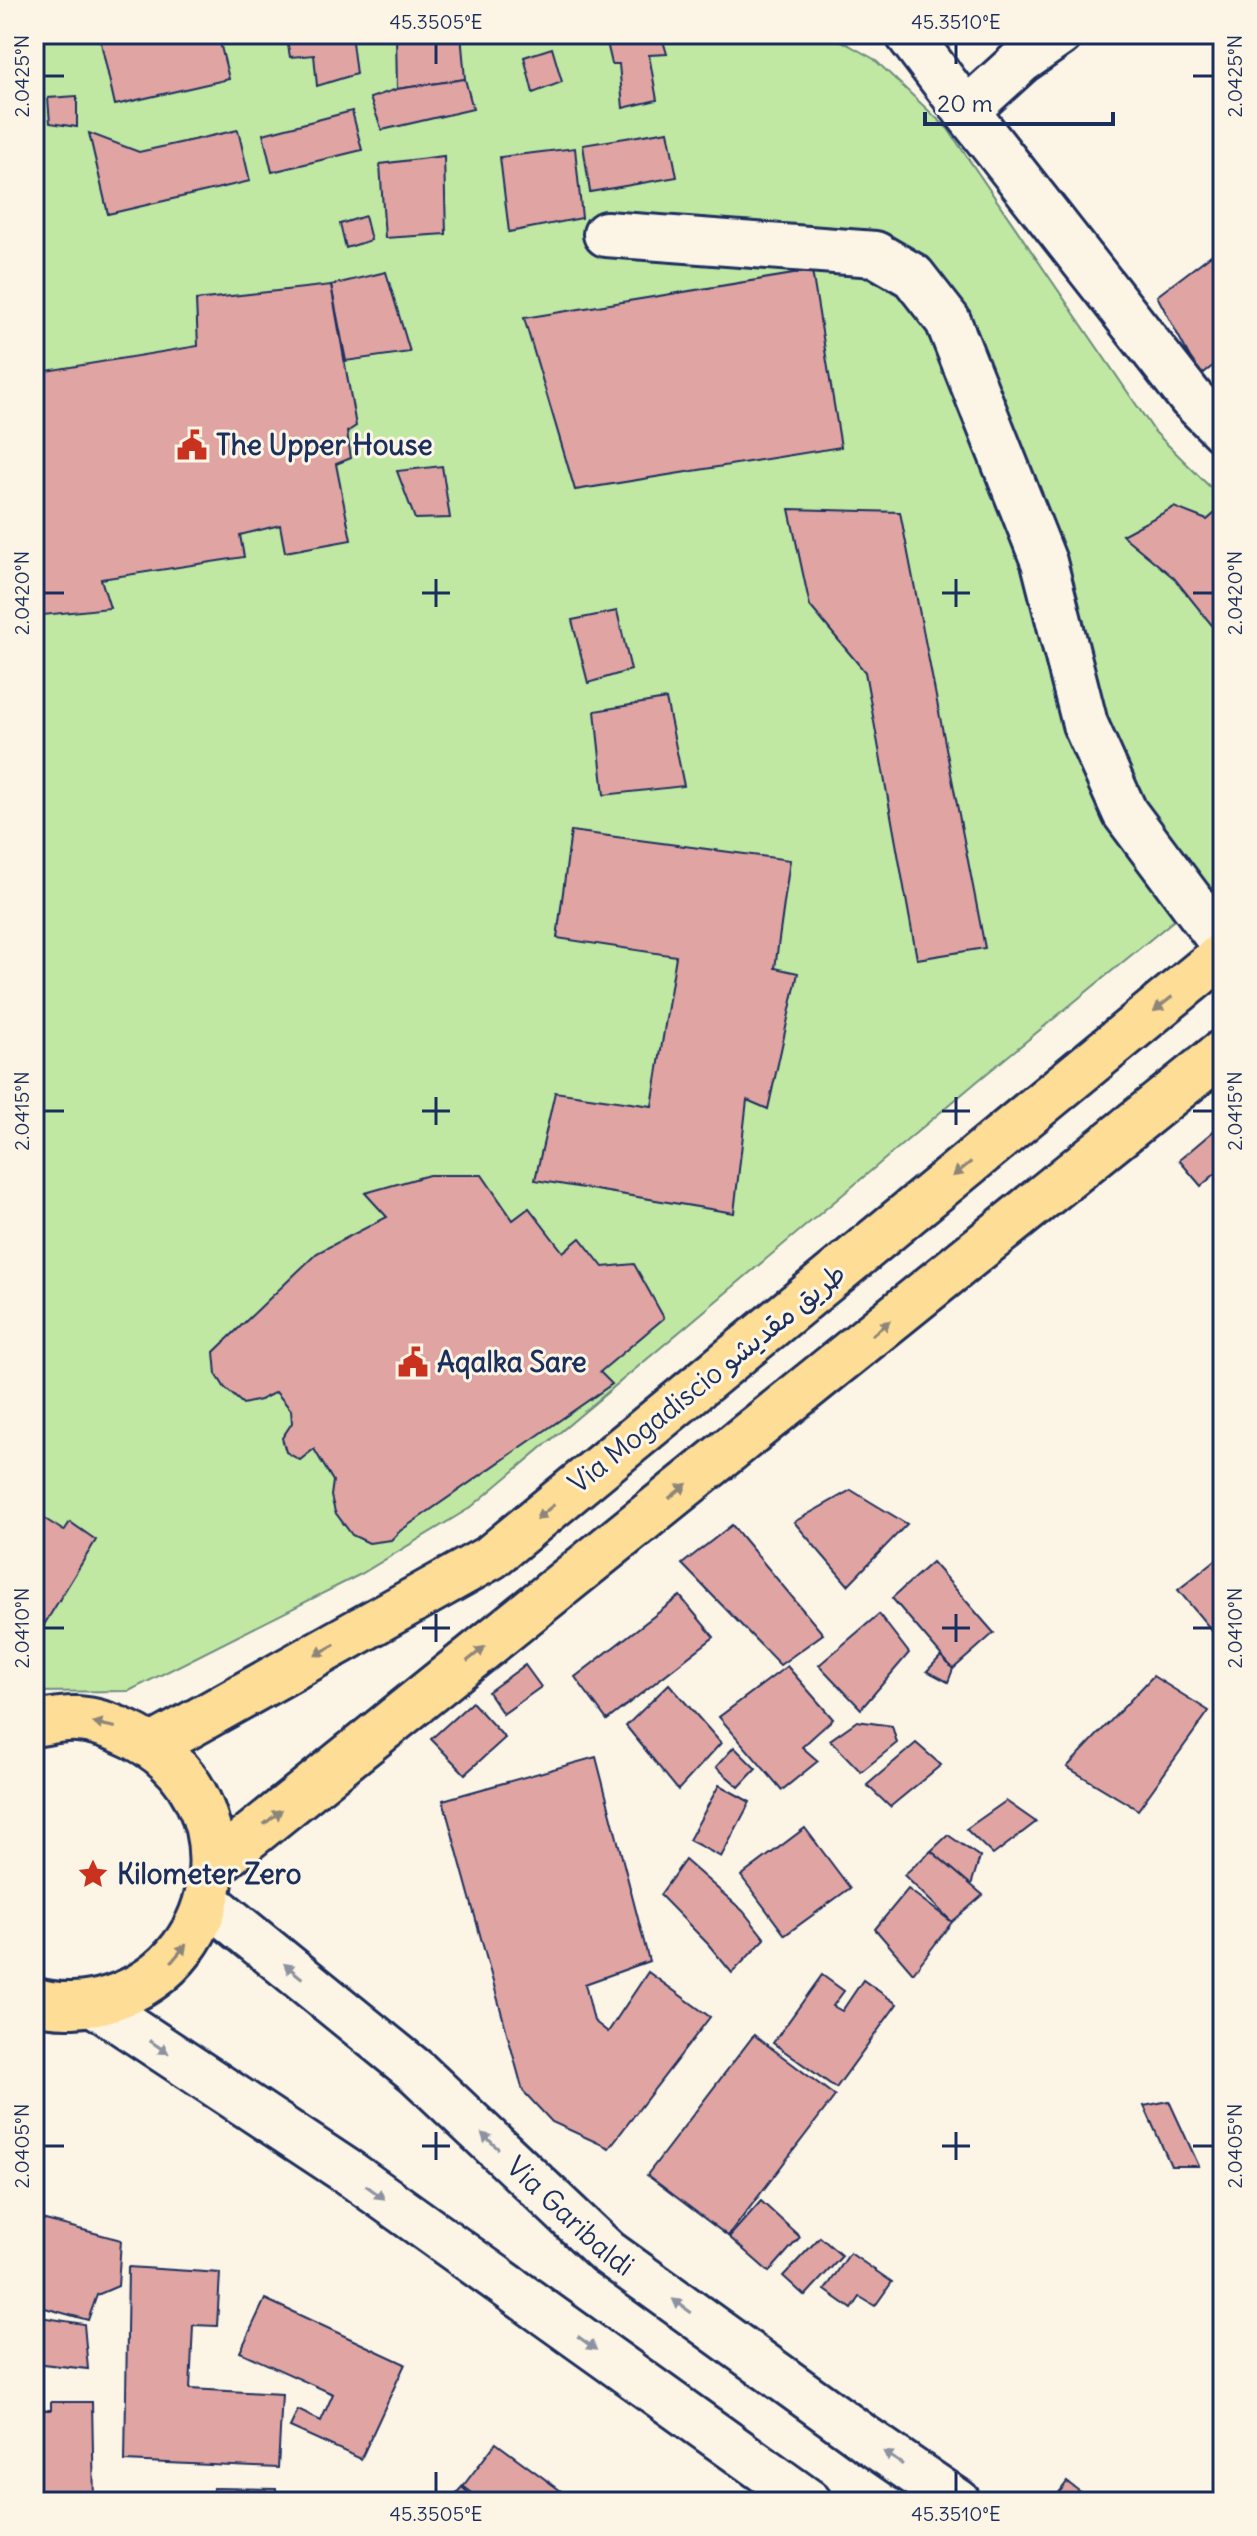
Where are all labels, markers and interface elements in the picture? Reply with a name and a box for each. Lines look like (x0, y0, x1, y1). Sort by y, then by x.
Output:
text: 45.3505°E (389, 9, 483, 34)
text: 45.3510°E (911, 9, 1001, 34)
text: 2.0425°N (9, 35, 34, 117)
text: 2.0425°N (1222, 35, 1247, 117)
scale bar (925, 76, 1113, 126)
text: 20 m (937, 88, 993, 118)
place label: The Upper House (216, 427, 433, 463)
public building icon: The Upper House (175, 428, 209, 462)
text: 2.0420°N (9, 551, 34, 635)
text: 2.0420°N (1222, 551, 1247, 635)
one-way arrow (1153, 995, 1173, 1012)
text: 2.0415°N (9, 1071, 34, 1151)
text: 2.0415°N (1222, 1071, 1247, 1151)
one-way arrow (952, 1160, 972, 1177)
street label: Via Mogadiscio طريق مقديشو (561, 1255, 853, 1501)
one-way arrow (871, 1320, 891, 1337)
place label: Aqalka Sare (437, 1344, 587, 1380)
public building icon: Aqalka Sare (396, 1345, 430, 1379)
one-way arrow (668, 1483, 688, 1500)
one-way arrow (535, 1503, 555, 1520)
text: 2.0410°N (9, 1587, 34, 1669)
text: 2.0410°N (1222, 1587, 1247, 1669)
one-way arrow (314, 1642, 336, 1656)
one-way arrow (466, 1646, 486, 1663)
one-way arrow (91, 1718, 116, 1731)
one-way arrow (263, 1809, 283, 1826)
place label: Kilometer Zero (117, 1856, 301, 1892)
place icon: Kilometer Zero (76, 1857, 110, 1891)
one-way arrow (170, 1943, 187, 1963)
one-way arrow (283, 1964, 303, 1980)
one-way arrow (148, 2039, 170, 2054)
text: 2.0405°N (9, 2104, 34, 2188)
text: 2.0405°N (1222, 2104, 1247, 2188)
one-way arrow (480, 2132, 499, 2150)
street label: Via Garibaldi (499, 2148, 641, 2284)
one-way arrow (364, 2184, 386, 2200)
one-way arrow (672, 2299, 693, 2315)
one-way arrow (576, 2335, 597, 2350)
one-way arrow (883, 2451, 904, 2466)
text: 45.3505°E (389, 2501, 483, 2526)
text: 45.3510°E (911, 2501, 1001, 2526)

